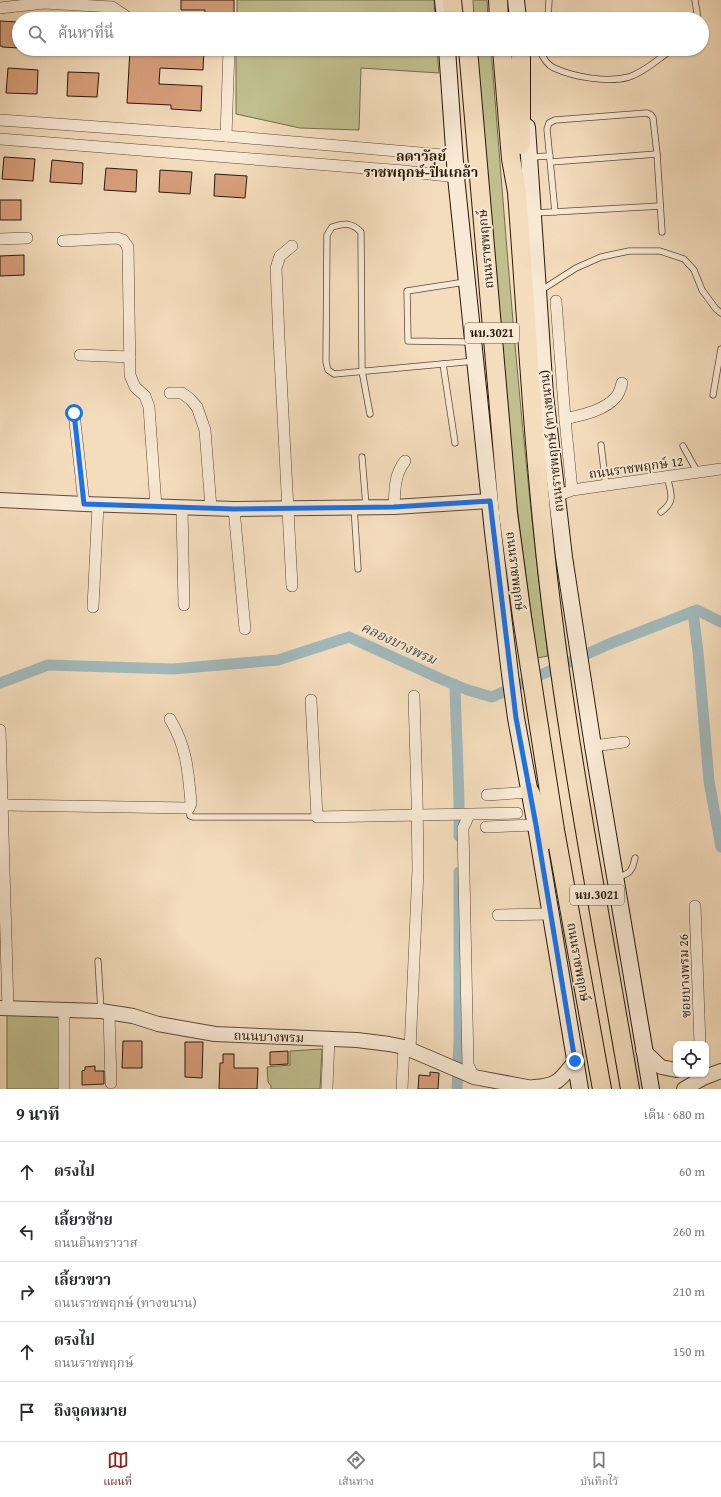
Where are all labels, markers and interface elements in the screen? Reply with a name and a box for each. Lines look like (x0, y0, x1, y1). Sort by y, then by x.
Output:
search box (12, 12, 709, 56)
text: ค้นหาที่นี่ (58, 22, 114, 43)
icon: search (26, 23, 48, 45)
district label: ลดาวัลย์ ราชพฤกษ์-ปิ่นเกล้า (364, 146, 478, 182)
street label: ถนนราชพฤกษ์ (473, 208, 498, 289)
road number: นบ.3021 (465, 323, 519, 343)
street label: ถนนราชพฤกษ์ (ทางขนาน) (535, 369, 568, 513)
route start (65, 404, 83, 422)
street label: ถนนราชพฤกษ์ 12 (588, 451, 684, 484)
street label: ถนนราชพฤกษ์ (501, 530, 530, 612)
water label: คลองบางพรม (358, 617, 441, 670)
road number: นบ.3021 (570, 885, 624, 905)
street label: ถนนราชพฤกษ์ (562, 921, 595, 1003)
street label: ซอยบางพรม 26 (674, 934, 695, 1018)
street label: ถนนบางพรม (233, 1026, 305, 1047)
map controls (673, 1041, 709, 1077)
button: locate (673, 1041, 709, 1077)
route end (566, 1052, 584, 1070)
text: 9 นาที (16, 1101, 60, 1126)
text: เดิน · 680 m (644, 1105, 705, 1124)
text: ตรงไป (54, 1160, 95, 1181)
icon: ahead (16, 1161, 38, 1183)
text: 60 m (679, 1162, 705, 1181)
text: เลี้ยวซ้าย (54, 1209, 113, 1230)
icon: left (16, 1221, 38, 1243)
text: 260 m (673, 1222, 705, 1241)
text: ถนนอินทราวาส (54, 1233, 138, 1252)
text: เลี้ยวขวา (54, 1269, 111, 1290)
icon: right (16, 1281, 38, 1303)
text: 210 m (673, 1282, 705, 1301)
text: ถนนราชพฤกษ์ (ทางขนาน) (54, 1293, 197, 1312)
text: ตรงไป (54, 1329, 95, 1350)
icon: ahead (16, 1341, 38, 1363)
text: 150 m (673, 1342, 705, 1361)
text: ถนนราชพฤกษ์ (54, 1353, 134, 1372)
text: ถึงจุดหมาย (54, 1400, 127, 1421)
icon: arrive (16, 1401, 38, 1423)
tab: แผนที่ (103, 1449, 132, 1491)
tab: เส้นทาง (338, 1449, 374, 1491)
tab: บันทึกไว้ (580, 1449, 618, 1491)

